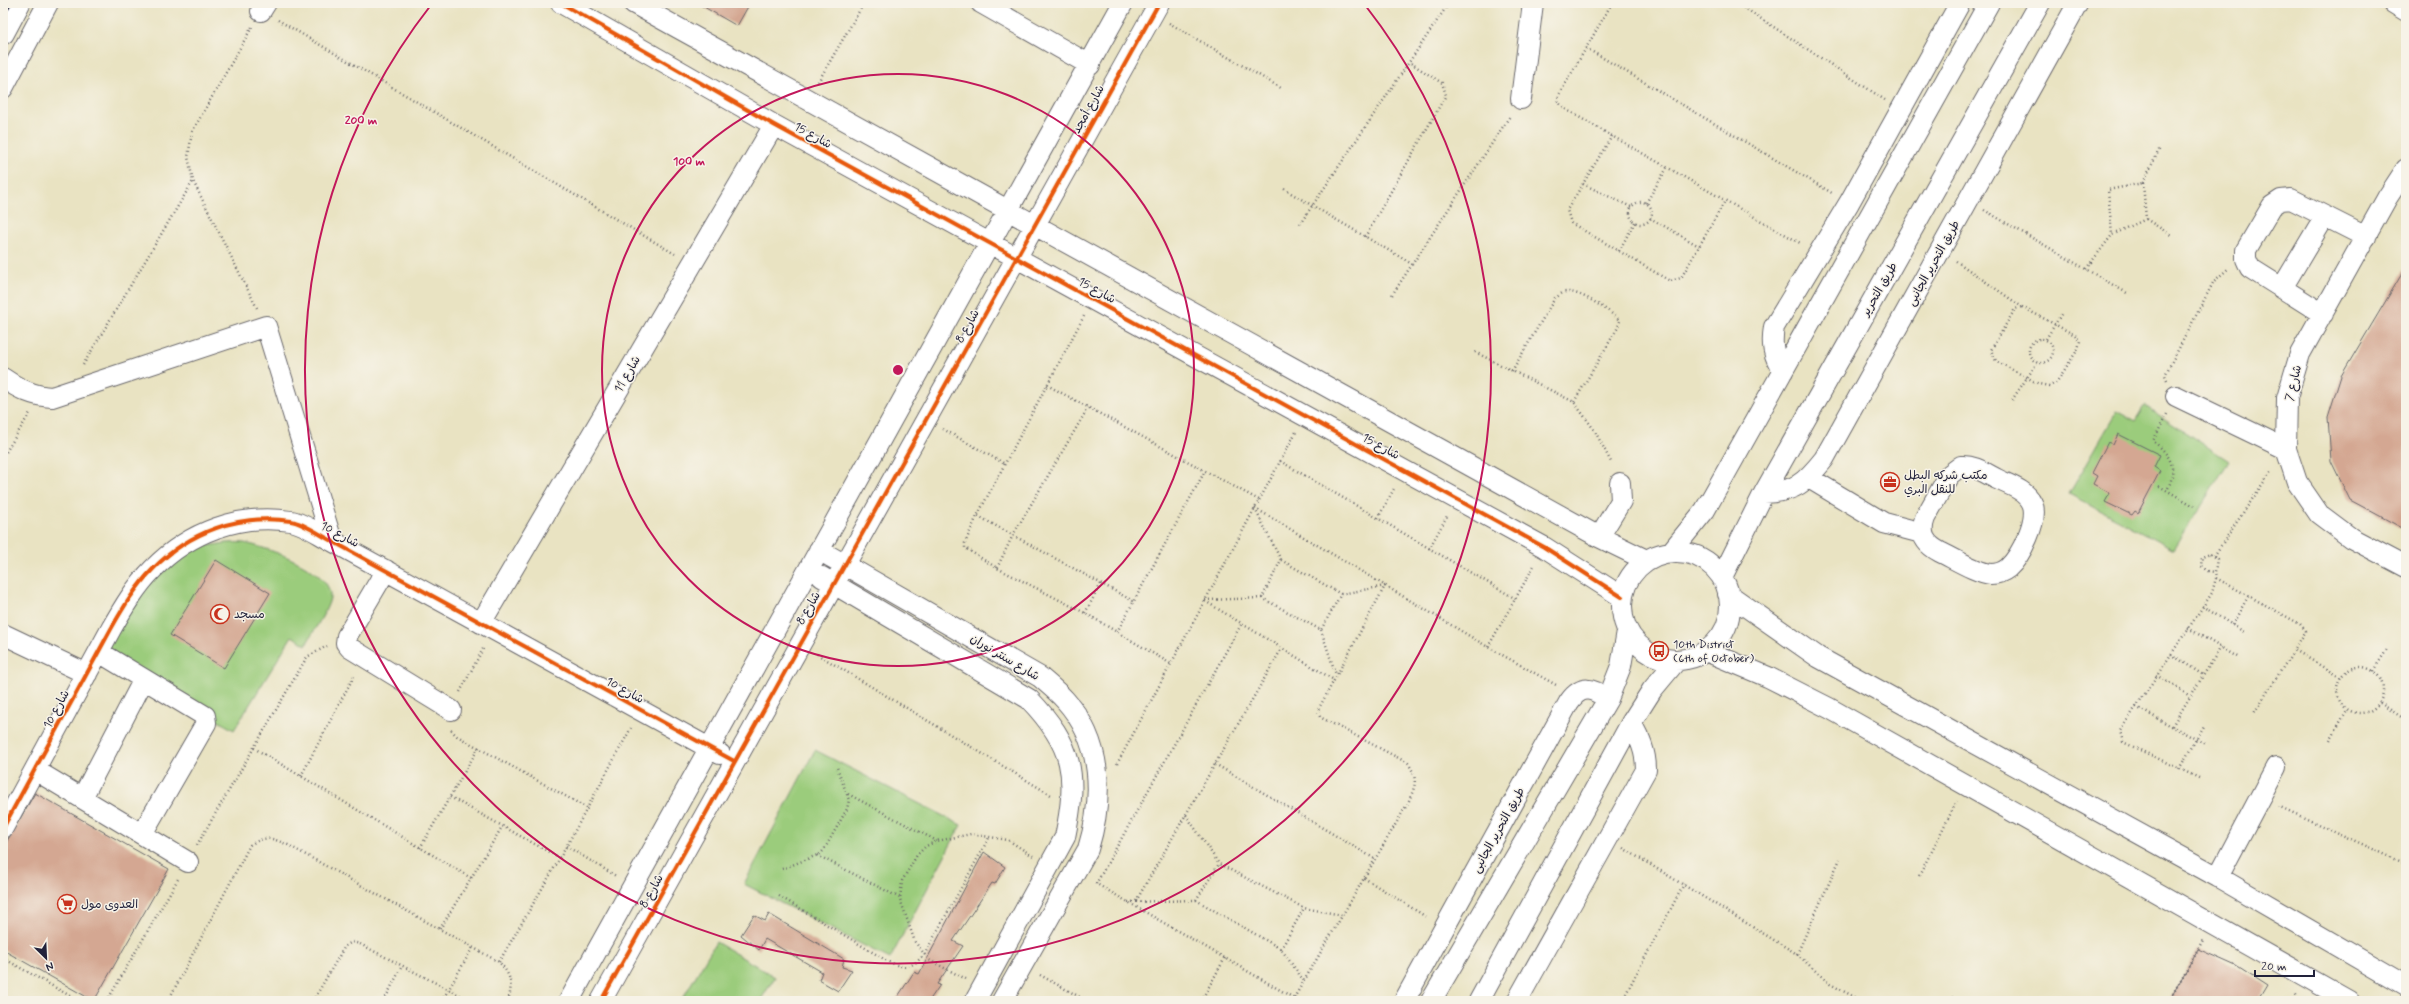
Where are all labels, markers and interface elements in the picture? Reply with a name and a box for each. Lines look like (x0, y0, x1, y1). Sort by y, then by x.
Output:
street label: شارع أمجد (1069, 82, 1109, 137)
text: 200 m (345, 113, 378, 129)
street label: شارع 15 (791, 119, 834, 153)
text: 100 m (673, 154, 706, 170)
street label: طريق التحرير الجانبى (1904, 218, 1964, 309)
street label: طريق التحرير (1858, 260, 1902, 320)
street label: شارع 15 (1075, 274, 1118, 308)
street label: شارع 8 (952, 307, 984, 346)
street label: شارع 11 (611, 353, 645, 396)
centre of rings (891, 363, 905, 377)
street label: شارع 7 (2282, 364, 2306, 403)
street label: شارع 15 (1359, 430, 1402, 464)
place label: مكتب شركه البطل للنقل البري (1904, 468, 1987, 498)
office icon: مكتب شركه البطل للنقل البري (1879, 471, 1901, 493)
street label: شارع 10 (317, 518, 362, 552)
street label: شارع 8 (793, 589, 825, 628)
mosque icon: مسجد (209, 603, 231, 625)
place label: مسجد (234, 607, 265, 623)
street label: شارع سنتر نوران (967, 631, 1042, 685)
place label: 10th District (6th of October) (1673, 637, 1755, 667)
bus stop icon: 10th District (6th of October) (1648, 640, 1670, 662)
street label: شارع 10 (603, 674, 647, 708)
street label: شارع 10 (40, 687, 74, 732)
street label: طريق التحرير الجانبى (1469, 785, 1529, 876)
street label: شارع 8 (636, 872, 668, 911)
supermarket icon: العدوى مول (56, 893, 78, 915)
place label: العدوى مول (81, 897, 138, 913)
north arrow (26, 938, 66, 978)
scale bar (2255, 952, 2314, 978)
text: N (43, 958, 56, 974)
text: 20 m (2261, 959, 2287, 975)

